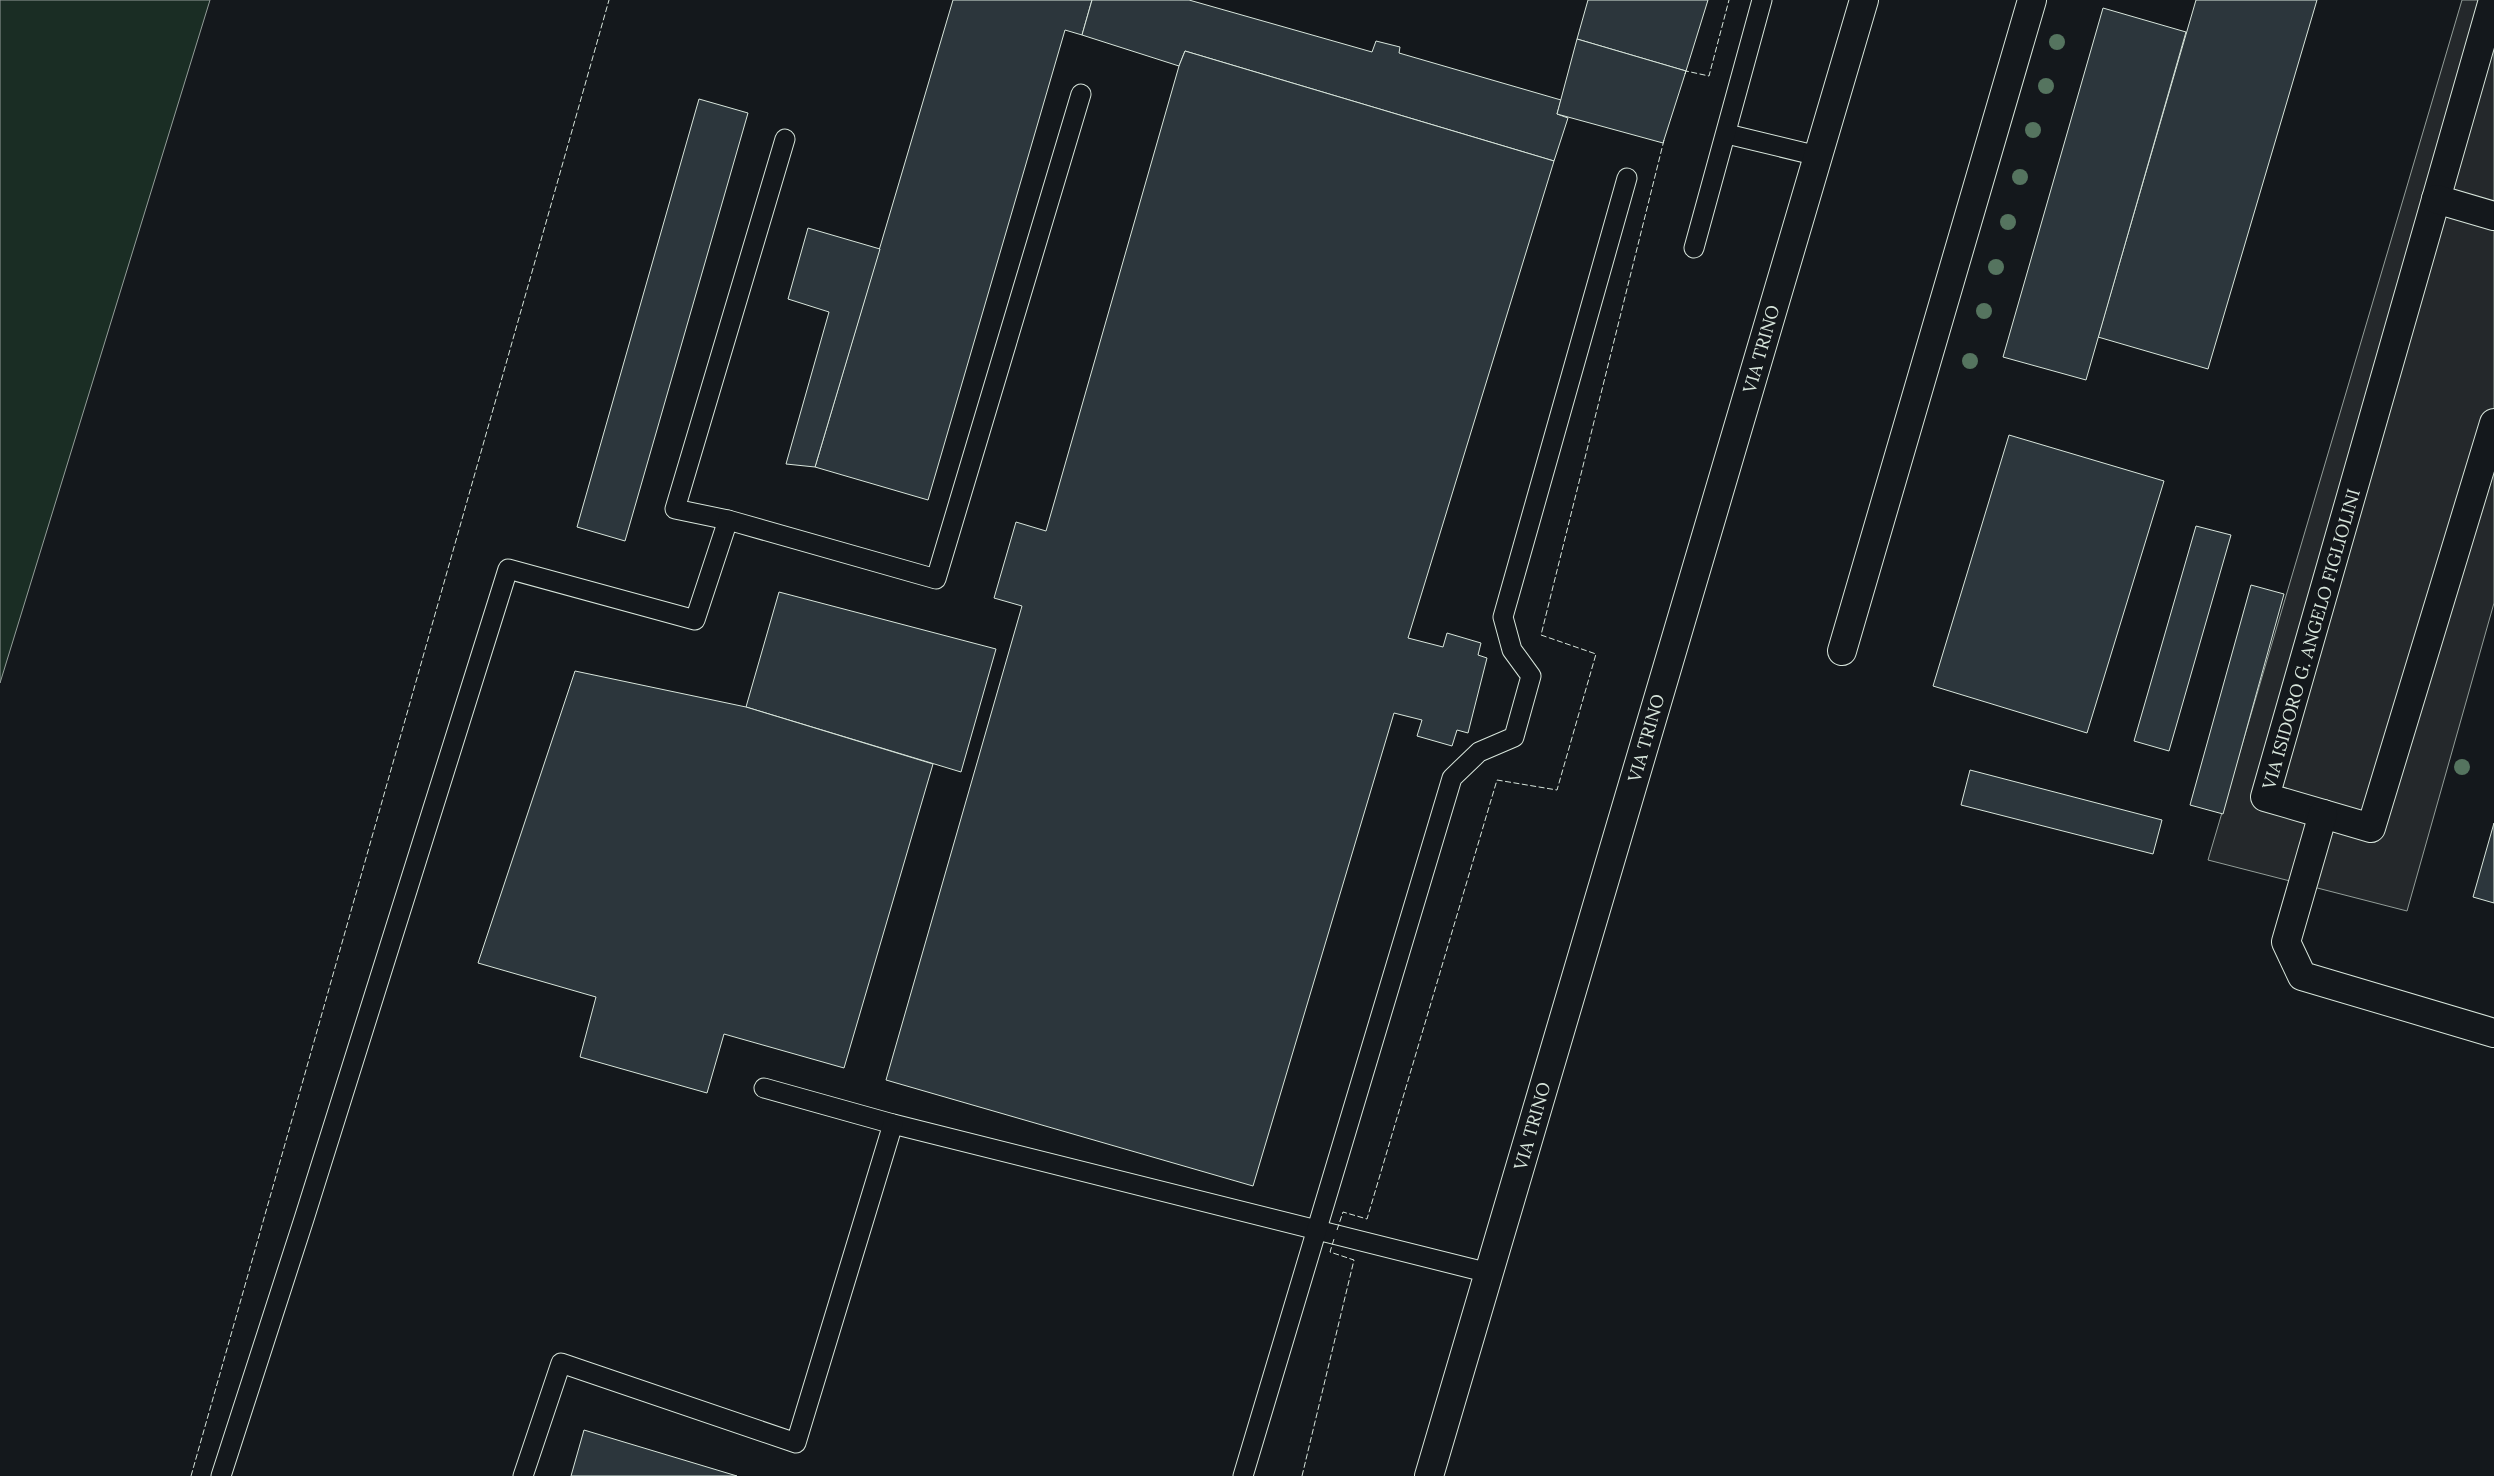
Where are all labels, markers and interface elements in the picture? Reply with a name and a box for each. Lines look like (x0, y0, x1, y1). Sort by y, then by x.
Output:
street label: VIA TRINO (1737, 302, 1785, 397)
street label: VIA ISIDORO G. ANGELO FIGLIOLINI (2257, 486, 2365, 793)
street label: VIA TRINO (1622, 691, 1670, 786)
street label: VIA TRINO (1508, 1079, 1556, 1174)

